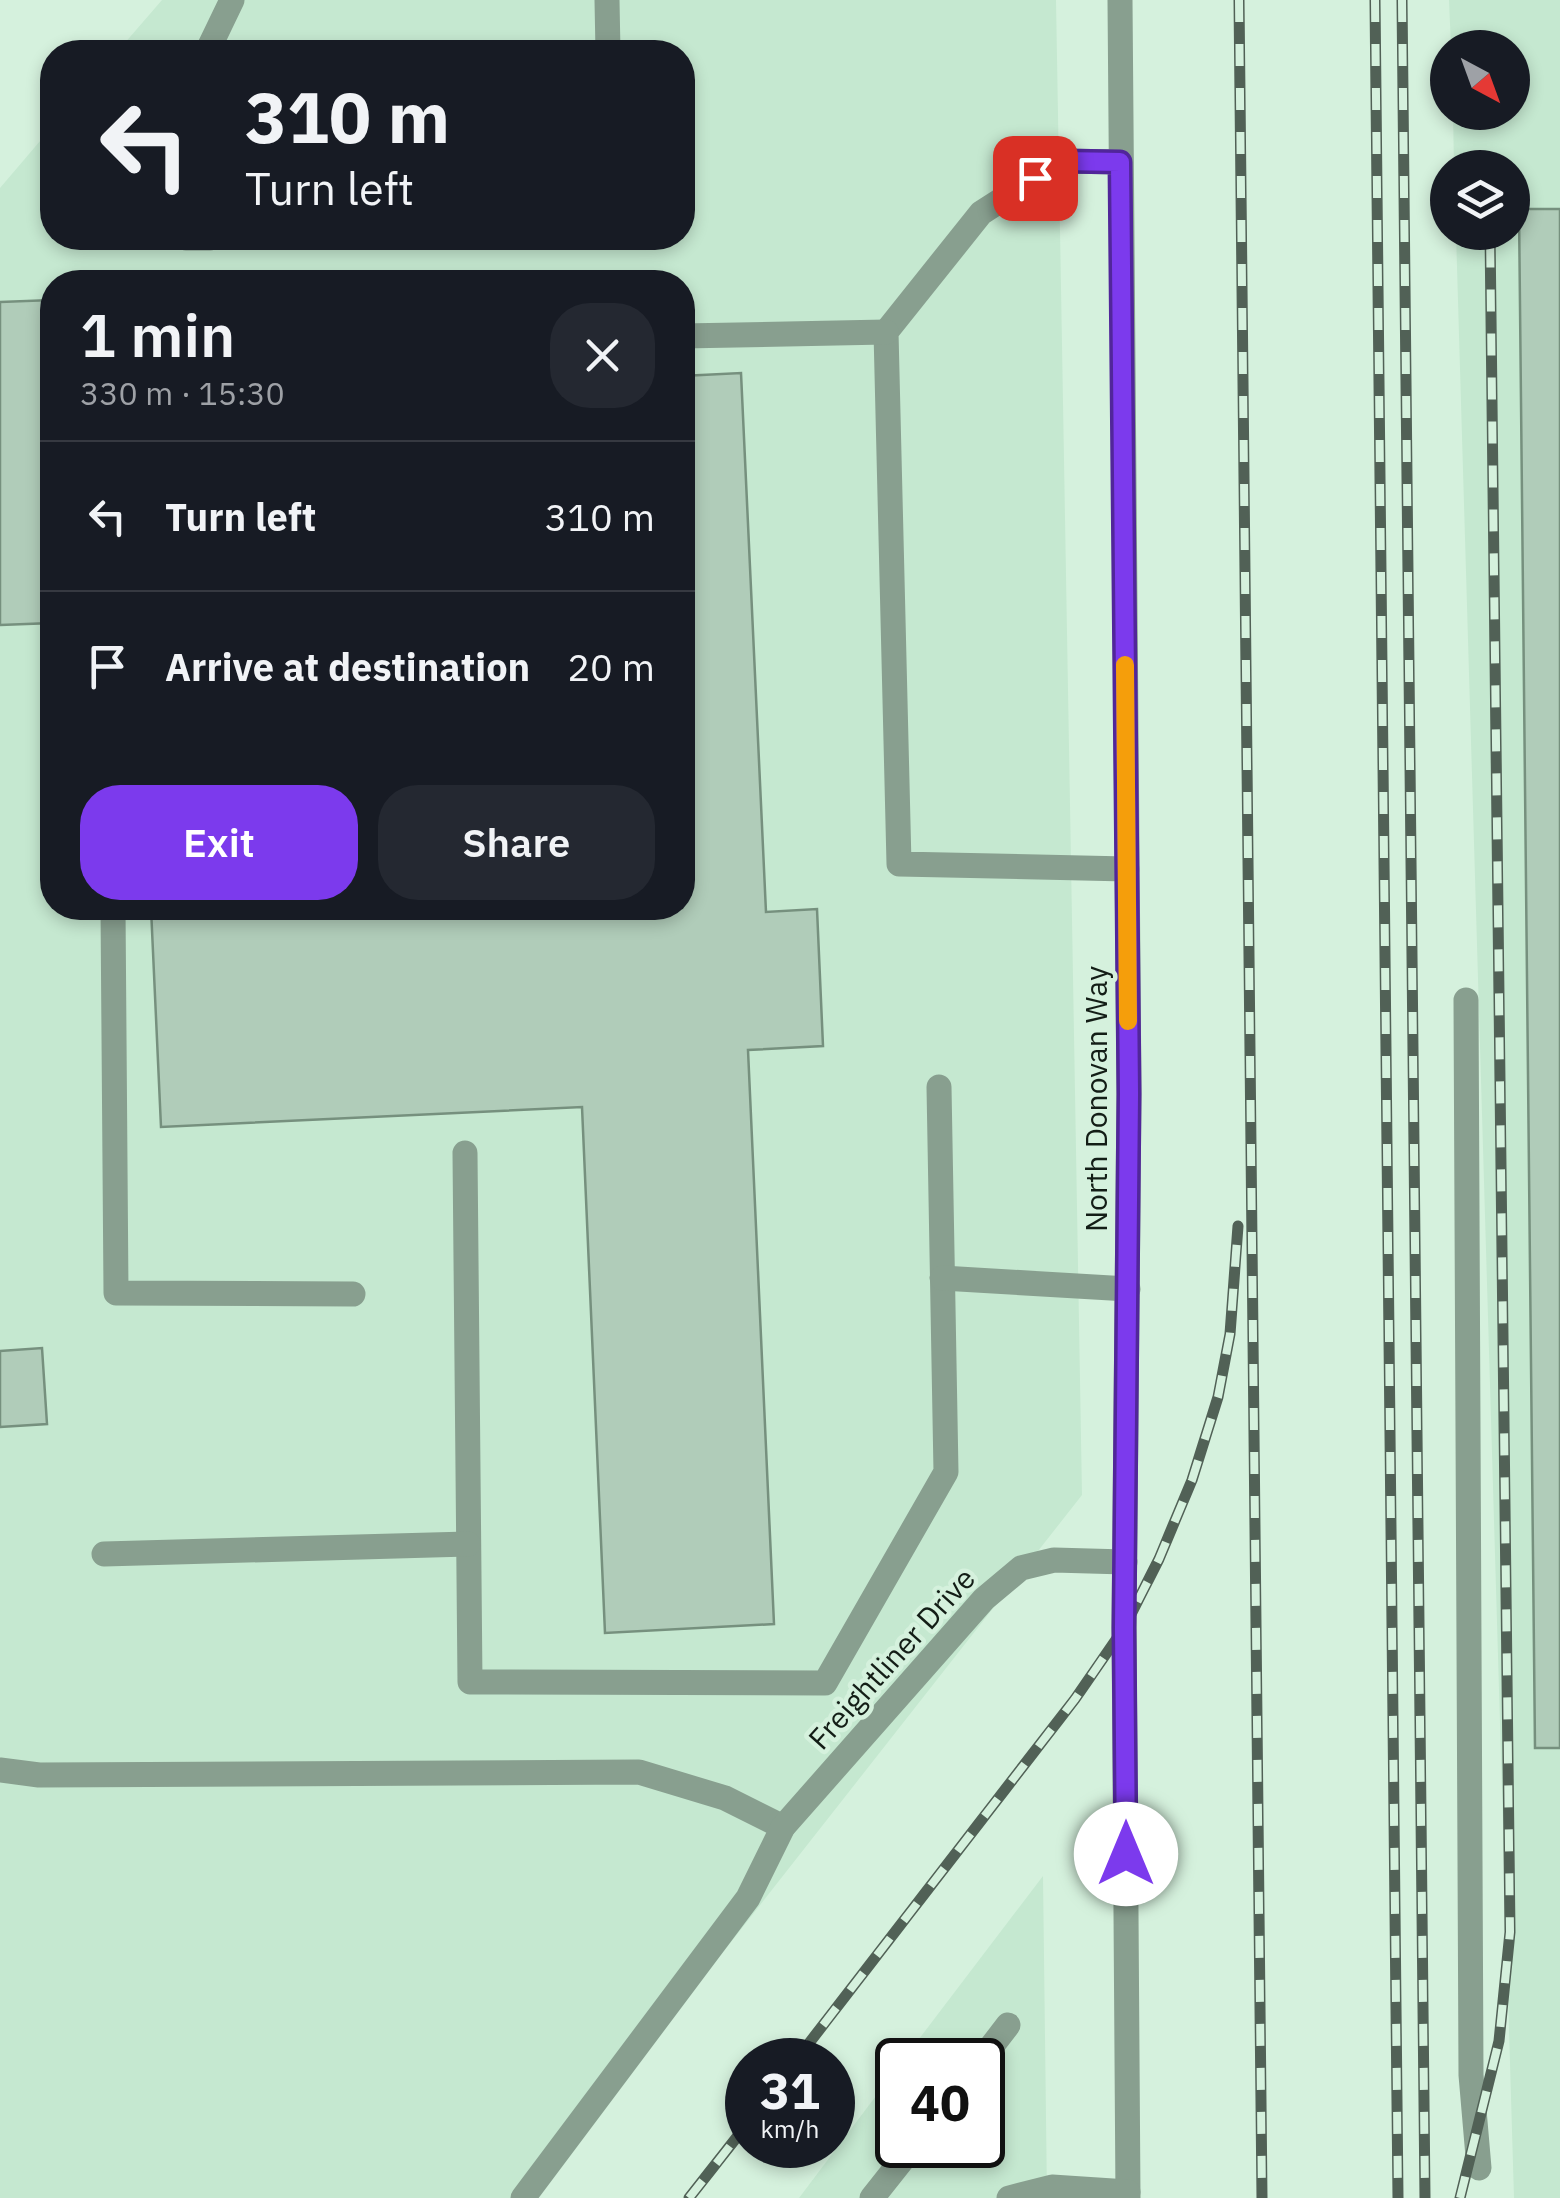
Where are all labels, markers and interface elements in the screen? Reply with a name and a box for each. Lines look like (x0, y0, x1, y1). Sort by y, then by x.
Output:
north arrow (1430, 30, 1530, 130)
map controls (1430, 30, 1530, 250)
text: 310 m (245, 71, 450, 162)
icon: left (80, 80, 210, 210)
pin (993, 136, 1078, 221)
button: layers (1430, 150, 1530, 250)
icon: arrive (1008, 151, 1063, 206)
text: Turn left (245, 159, 414, 217)
text: 1 min (80, 295, 235, 374)
button: close (550, 303, 655, 408)
text: 330 m · 15:30 (80, 372, 285, 414)
icon: left (80, 489, 135, 544)
text: Turn left (165, 492, 316, 541)
text: 310 m (544, 492, 655, 541)
icon: arrive (80, 639, 135, 694)
text: Arrive at destination (165, 642, 530, 691)
text: 20 m (567, 642, 655, 691)
button: Exit (80, 785, 358, 900)
button: Share (378, 785, 655, 900)
street label: North Donovan Way (1076, 966, 1115, 1232)
street label: Freightliner Drive (799, 1559, 983, 1757)
position arrow (1074, 1802, 1178, 1906)
speed limit sign: 40 (875, 2038, 1005, 2168)
text: 31 (760, 2058, 820, 2123)
text: km/h (761, 2112, 819, 2145)

